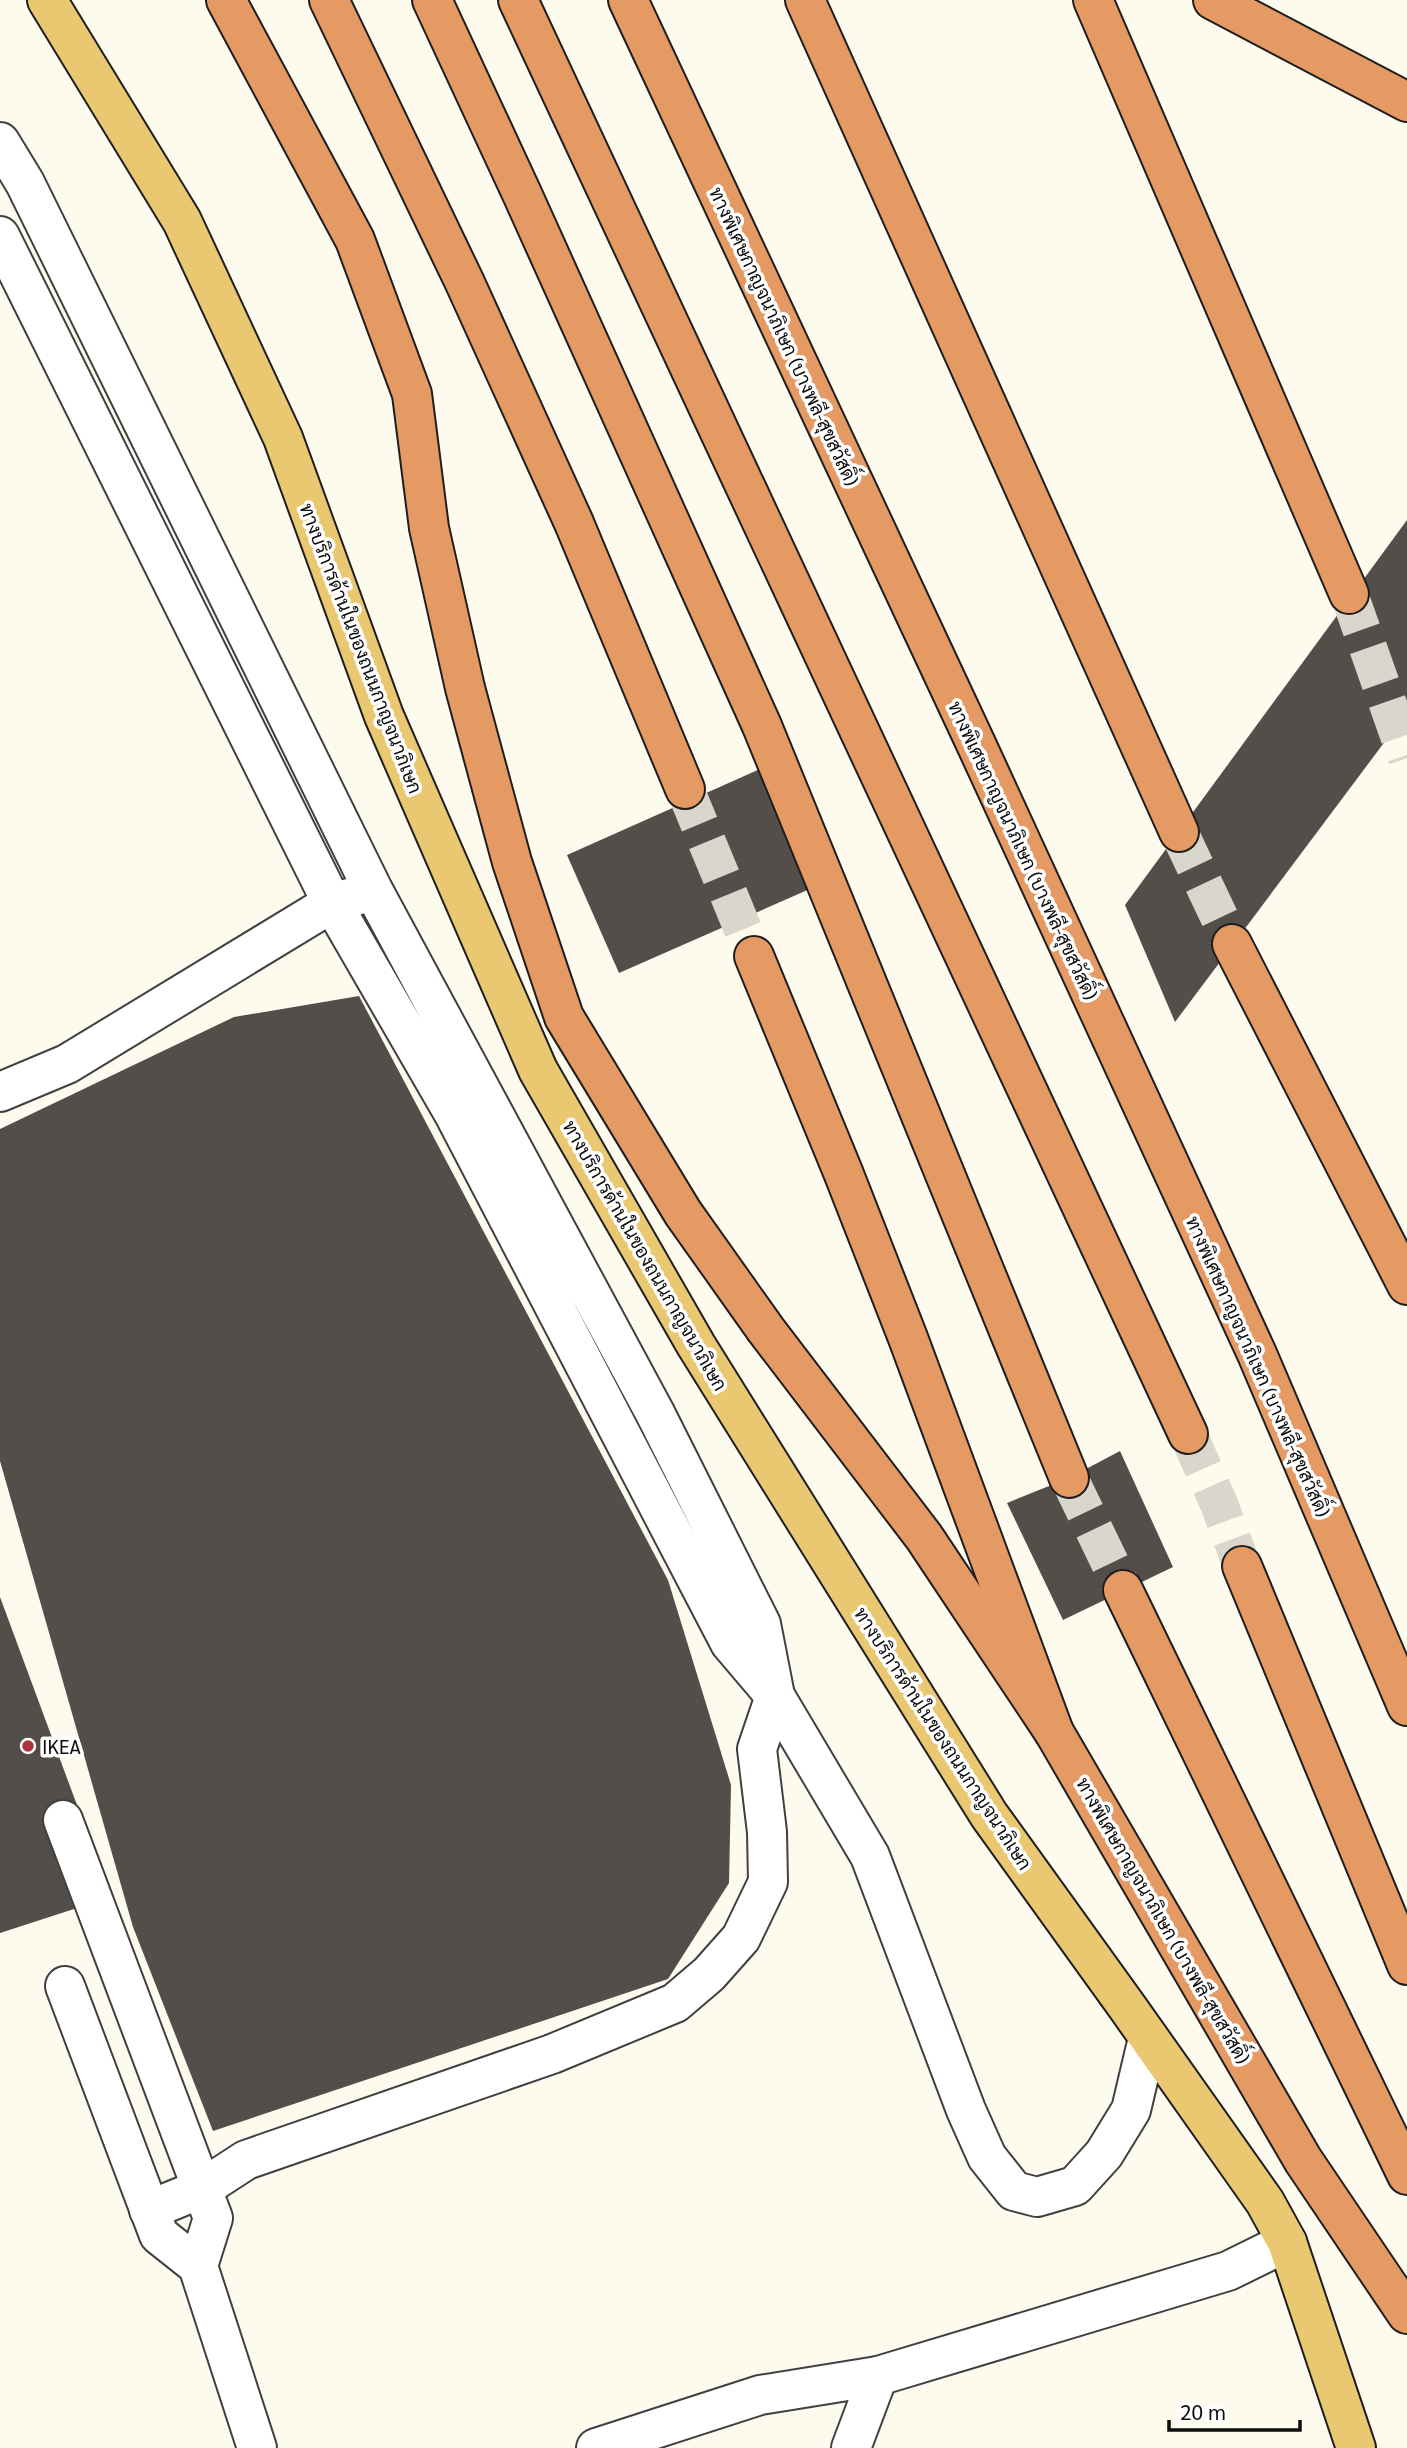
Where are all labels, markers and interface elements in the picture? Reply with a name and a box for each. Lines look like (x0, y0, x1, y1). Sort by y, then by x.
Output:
street label: ทางพิเศษกาญจนาภิเษก (บางพลี-สุขสวัสดิ์) (703, 181, 870, 490)
street label: ทางบริการด้านในของถนนกาญจนาภิเษก (295, 500, 428, 797)
street label: ทางพิเศษกาญจนาภิเษก (บางพลี-สุขสวัสดิ์) (942, 695, 1109, 1004)
street label: ทางบริการด้านในของถนนกาญจนาภิเษก (558, 1115, 734, 1395)
street label: ทางพิเศษกาญจนาภิเษก (บางพลี-สุขสวัสดิ์) (1180, 1210, 1341, 1521)
street label: ทางบริการด้านในของถนนกาญจนาภิเษก (849, 1602, 1038, 1874)
place label: IKEA (42, 1734, 81, 1758)
marker: IKEA (20, 1738, 36, 1754)
street label: ทางพิเศษกาญจนาภิเษก (บางพลี-สุขสวัสดิ์) (1070, 1770, 1261, 2068)
scale bar (1169, 2388, 1300, 2432)
text: 20 m (1180, 2398, 1226, 2425)

